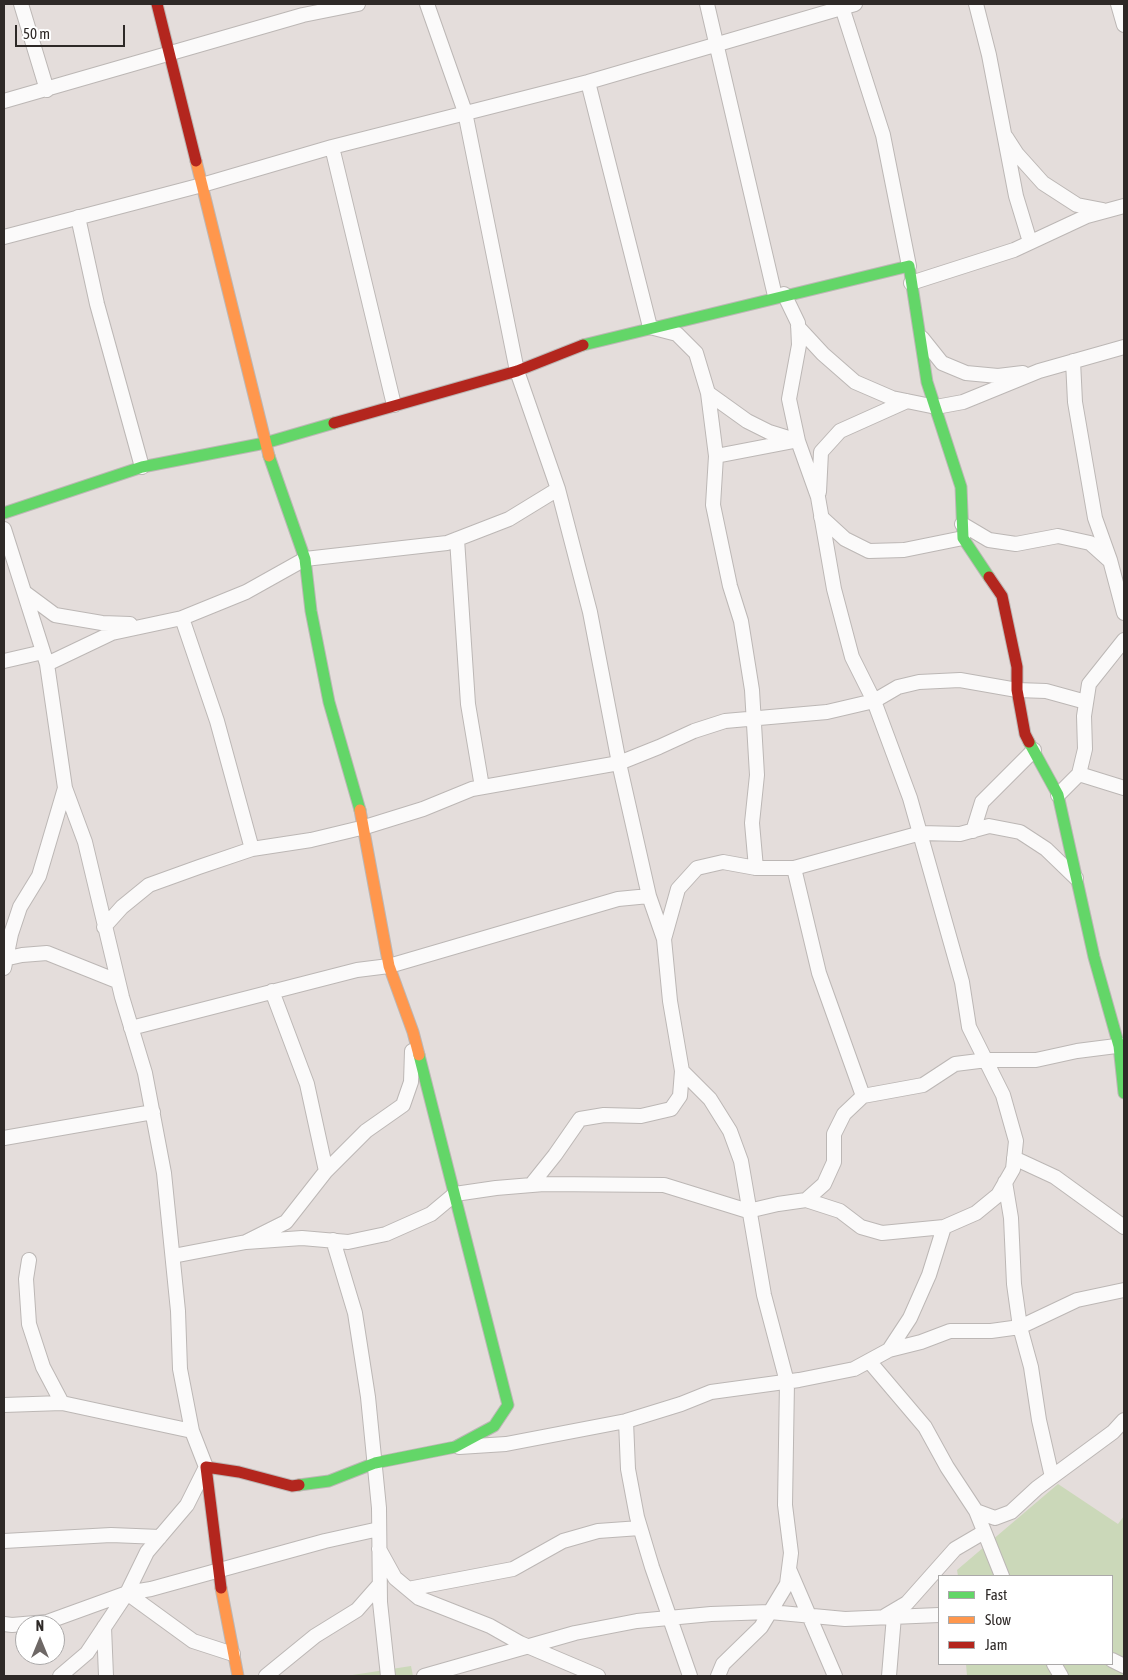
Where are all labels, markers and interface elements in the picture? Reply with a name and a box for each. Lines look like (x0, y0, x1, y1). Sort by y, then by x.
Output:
scale bar (18, 15, 128, 47)
text: 50 m (23, 25, 50, 42)
legend (938, 1575, 1113, 1665)
text: Fast (985, 1586, 1007, 1603)
text: Slow (985, 1611, 1011, 1628)
north arrow (15, 1615, 65, 1665)
text: N (36, 1618, 44, 1634)
text: Jam (985, 1636, 1008, 1653)

